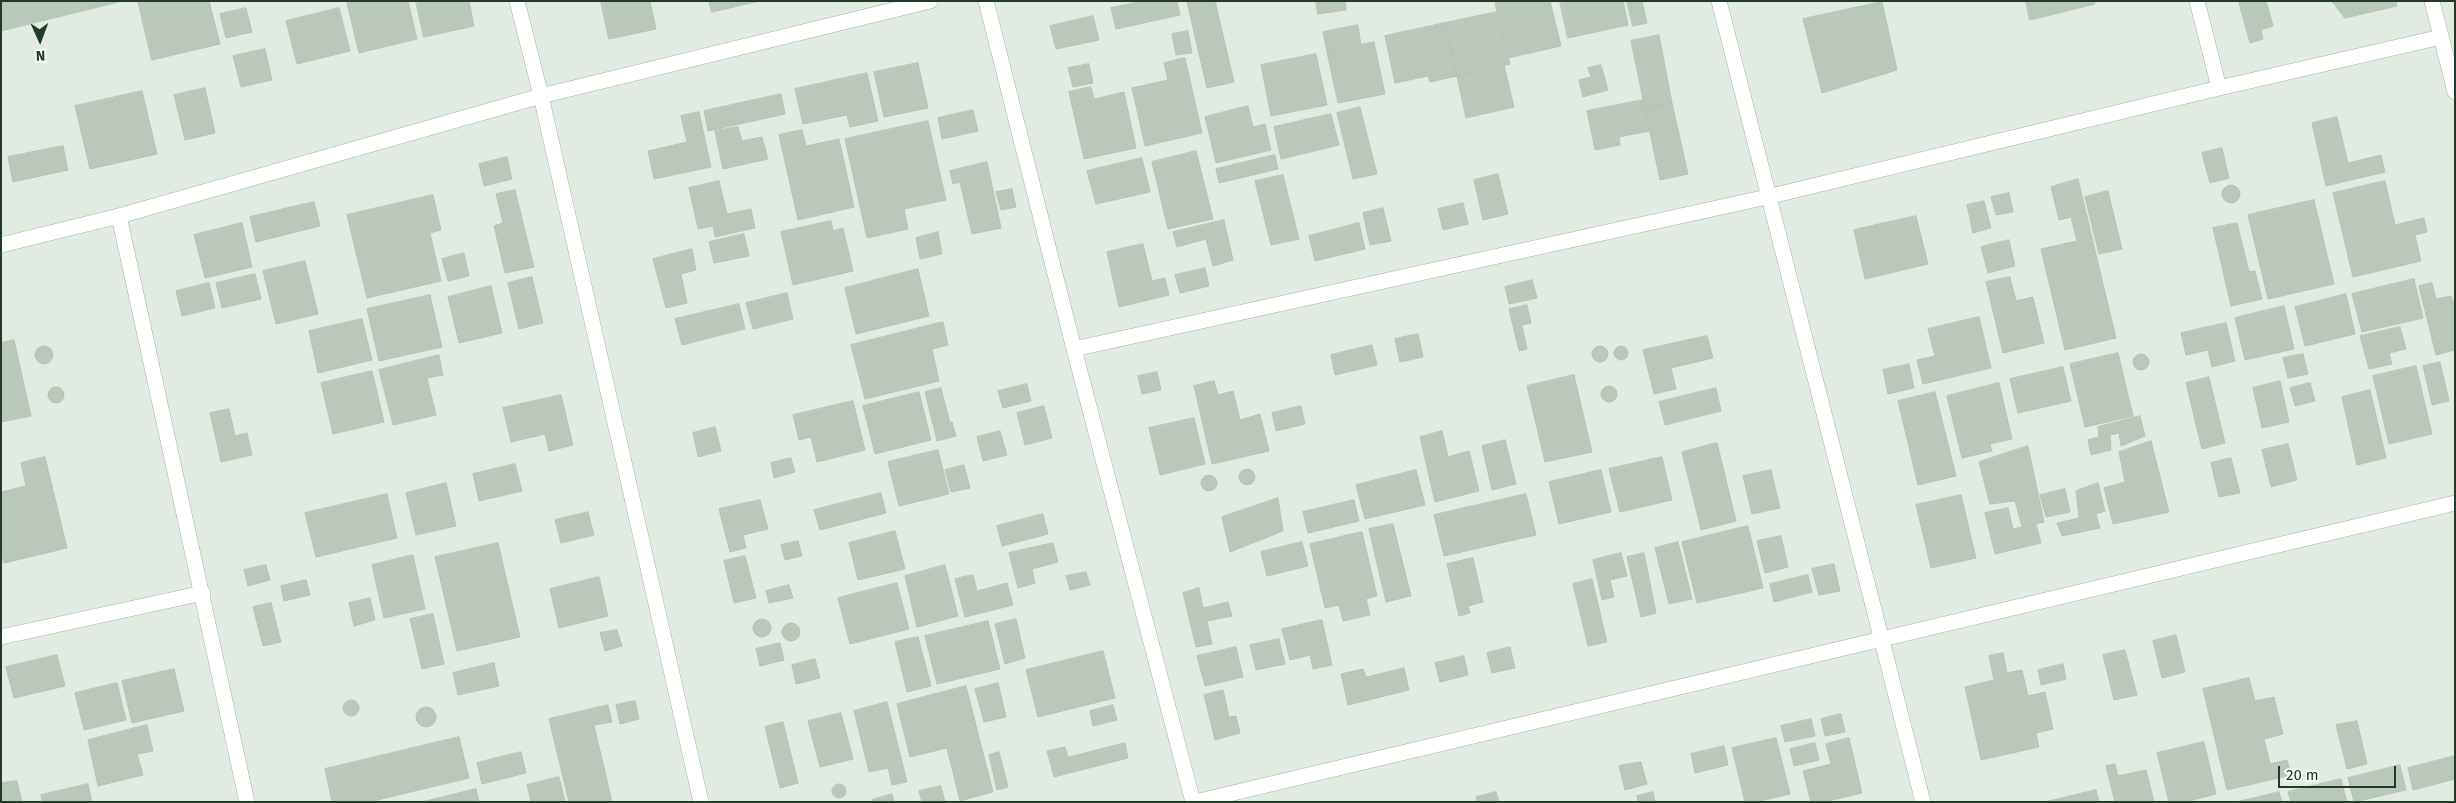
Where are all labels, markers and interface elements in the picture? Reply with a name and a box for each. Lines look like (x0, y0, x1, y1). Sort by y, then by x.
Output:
north arrow (15, 15, 65, 65)
text: N (36, 47, 45, 64)
scale bar (2281, 756, 2398, 788)
text: 20 m (2286, 766, 2319, 784)

